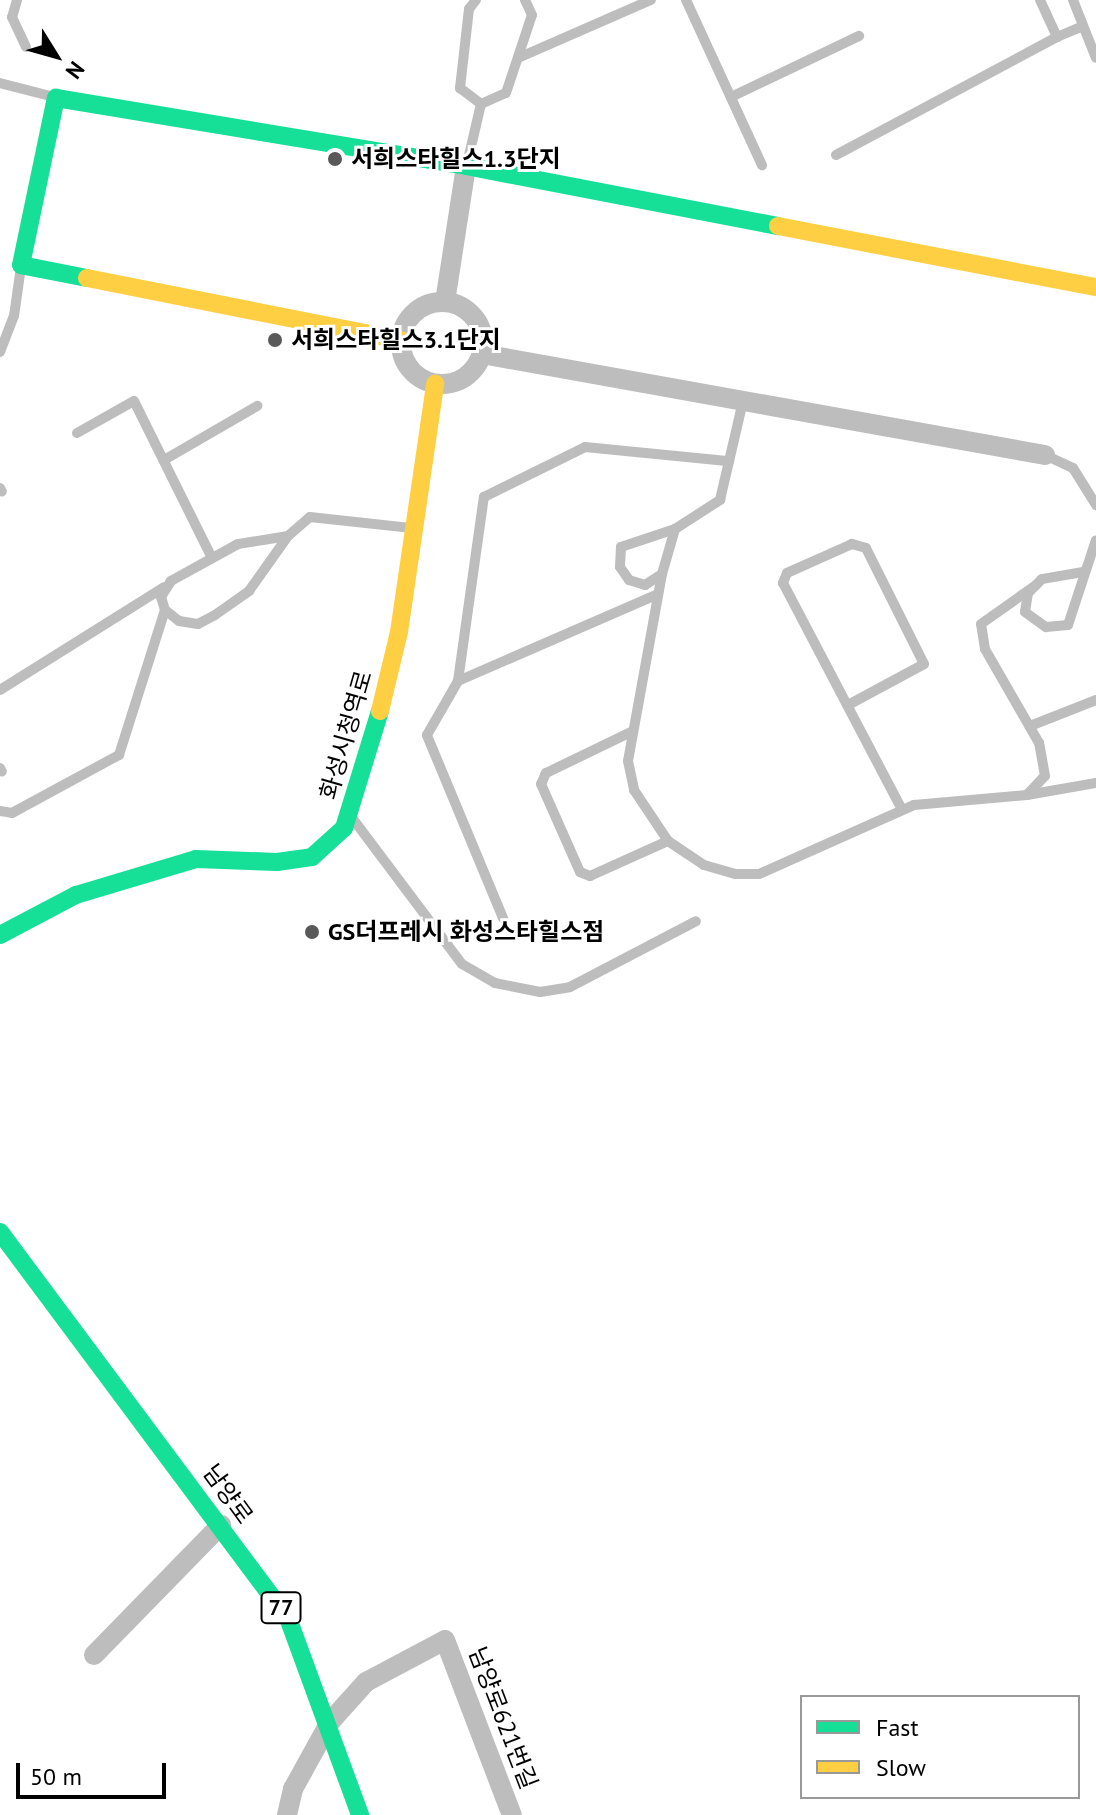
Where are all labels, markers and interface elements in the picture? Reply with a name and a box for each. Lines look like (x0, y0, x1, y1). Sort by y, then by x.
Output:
north arrow (16, 16, 96, 96)
text: N (60, 56, 91, 85)
place label: 서희스타힐스1.3단지 (351, 145, 561, 173)
marker: 서희스타힐스1.3단지 (326, 150, 344, 168)
place label: 서희스타힐스3.1단지 (291, 326, 501, 354)
marker: 서희스타힐스3.1단지 (266, 331, 284, 349)
street label: 화성시청역로 (314, 667, 378, 803)
place label: GS더프레시 화성스타힐스점 (328, 918, 604, 946)
marker: GS더프레시 화성스타힐스점 (303, 923, 321, 941)
street label: 남양로 (197, 1459, 259, 1529)
road number: 77 (259, 1590, 303, 1626)
street label: 남양로621번길 (463, 1643, 543, 1793)
legend (800, 1695, 1080, 1799)
text: Fast (876, 1712, 919, 1743)
scale bar (20, 1747, 170, 1797)
text: Slow (876, 1752, 926, 1783)
text: 50 m (30, 1761, 82, 1792)

